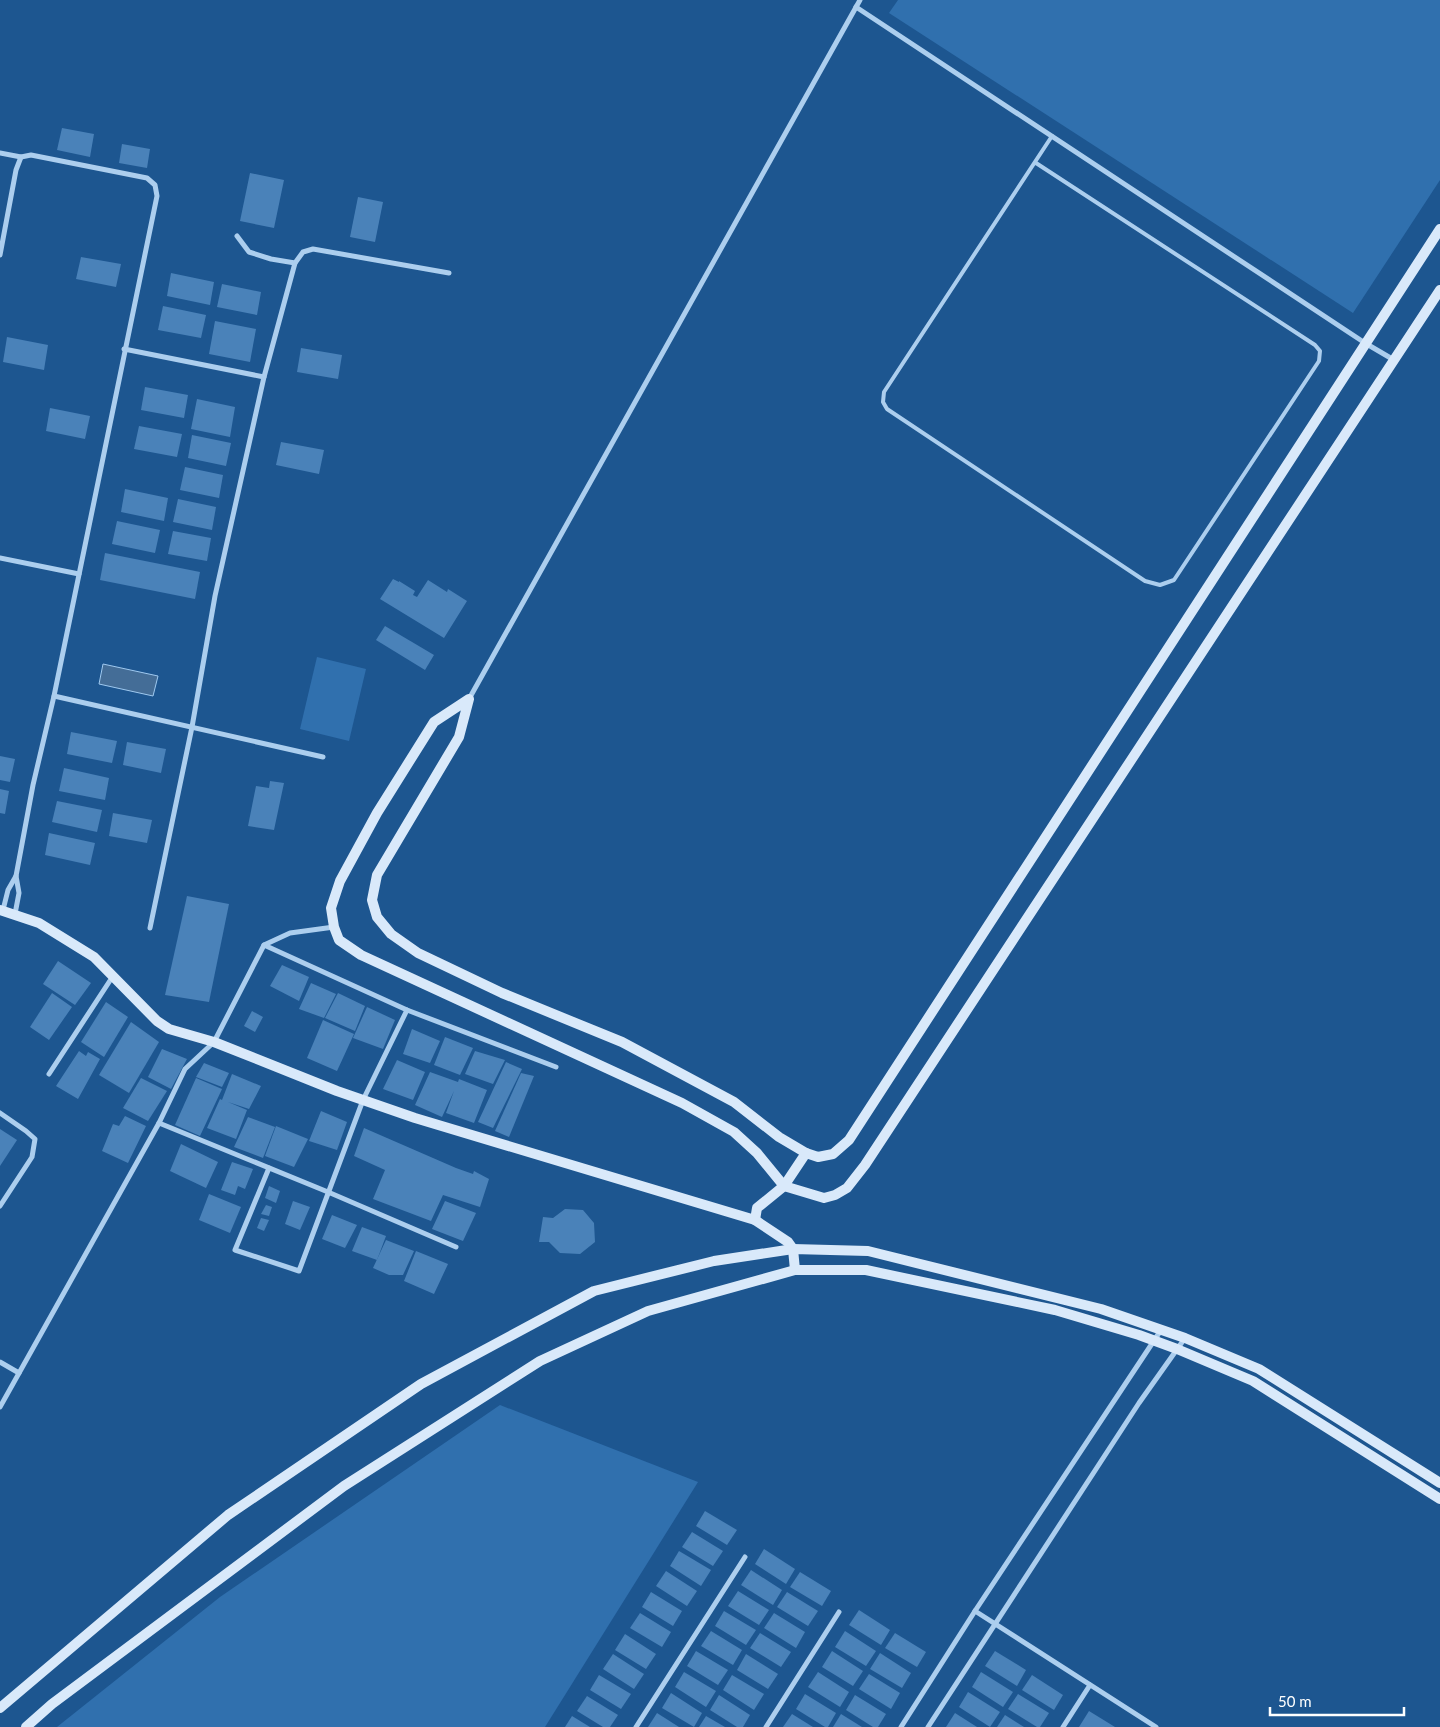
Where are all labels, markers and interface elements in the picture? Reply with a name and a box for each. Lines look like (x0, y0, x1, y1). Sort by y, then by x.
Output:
scale bar (1270, 1684, 1404, 1716)
text: 50 m (1278, 1692, 1312, 1710)

